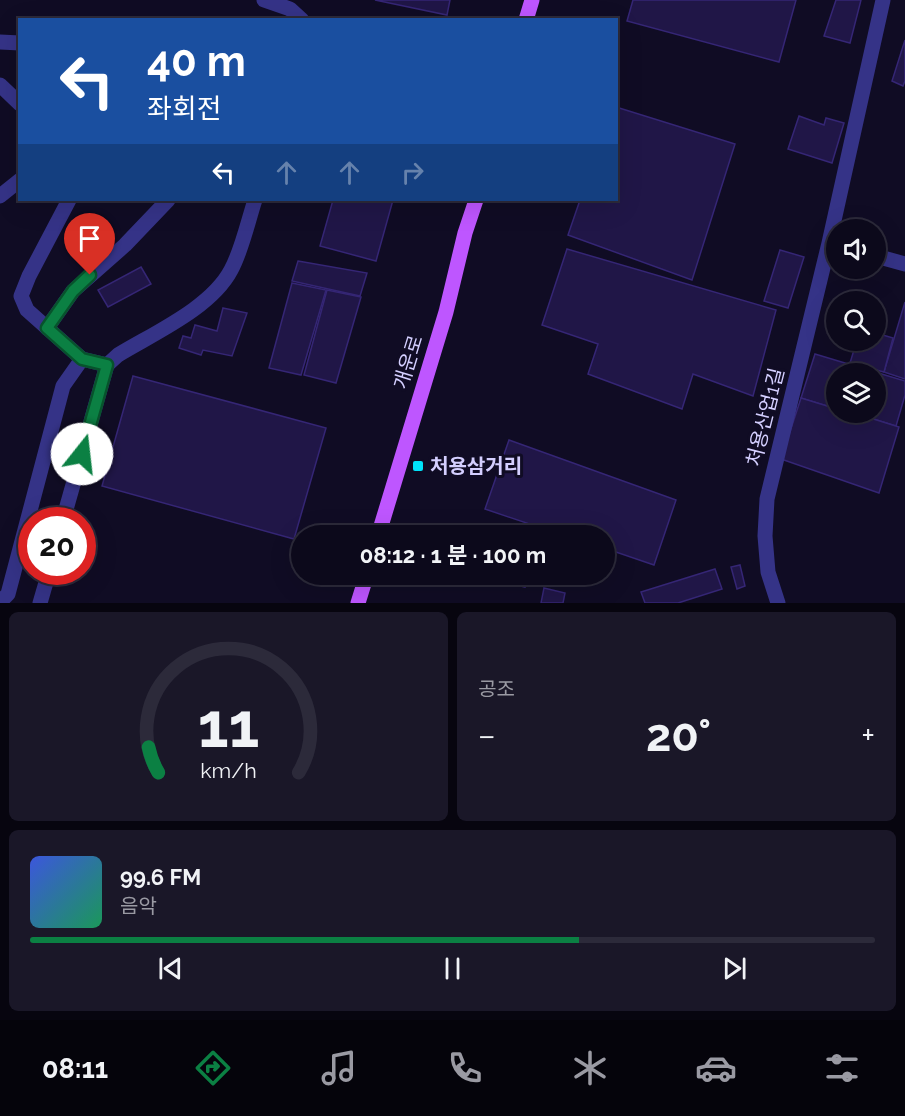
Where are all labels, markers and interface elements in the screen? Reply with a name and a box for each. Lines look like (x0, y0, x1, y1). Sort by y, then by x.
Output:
text: 40 m (147, 37, 246, 86)
icon: left (48, 42, 126, 120)
text: 좌회전 (147, 93, 222, 124)
icon: left (207, 156, 240, 189)
icon: ahead (270, 156, 303, 189)
icon: ahead (333, 156, 366, 189)
icon: right (396, 156, 429, 189)
pin (64, 213, 115, 275)
map controls (826, 219, 886, 423)
button: sound (826, 219, 886, 279)
icon: arrive (73, 222, 106, 255)
button: search (826, 291, 886, 351)
street label: 개운로 (388, 332, 428, 392)
button: layers (826, 363, 886, 423)
street label: 처용산업1길 (741, 365, 789, 469)
position arrow (50, 422, 114, 486)
place label: 처용삼거리 (430, 454, 522, 478)
marker: 처용삼거리 (411, 459, 425, 473)
speed limit sign: 20 (18, 507, 96, 585)
text: 08:12 · 1 분 · 100 m (360, 542, 546, 568)
text: 공조 (478, 677, 515, 701)
text: 11 (198, 688, 259, 762)
text: 20° (646, 709, 711, 762)
text: − (478, 716, 496, 755)
text: + (861, 716, 875, 755)
text: km/h (200, 759, 257, 784)
text: 99.6 FM (120, 864, 201, 890)
text: 음악 (120, 894, 157, 918)
icon: previous (154, 952, 187, 985)
icon: pause (436, 952, 469, 985)
icon: next (718, 952, 751, 985)
icon: directions (192, 1047, 234, 1089)
icon: music (318, 1047, 360, 1089)
icon: phone (444, 1047, 486, 1089)
icon: climate (569, 1047, 611, 1089)
icon: car (695, 1047, 737, 1089)
icon: filters (821, 1047, 863, 1089)
text: 08:11 (42, 1053, 108, 1084)

